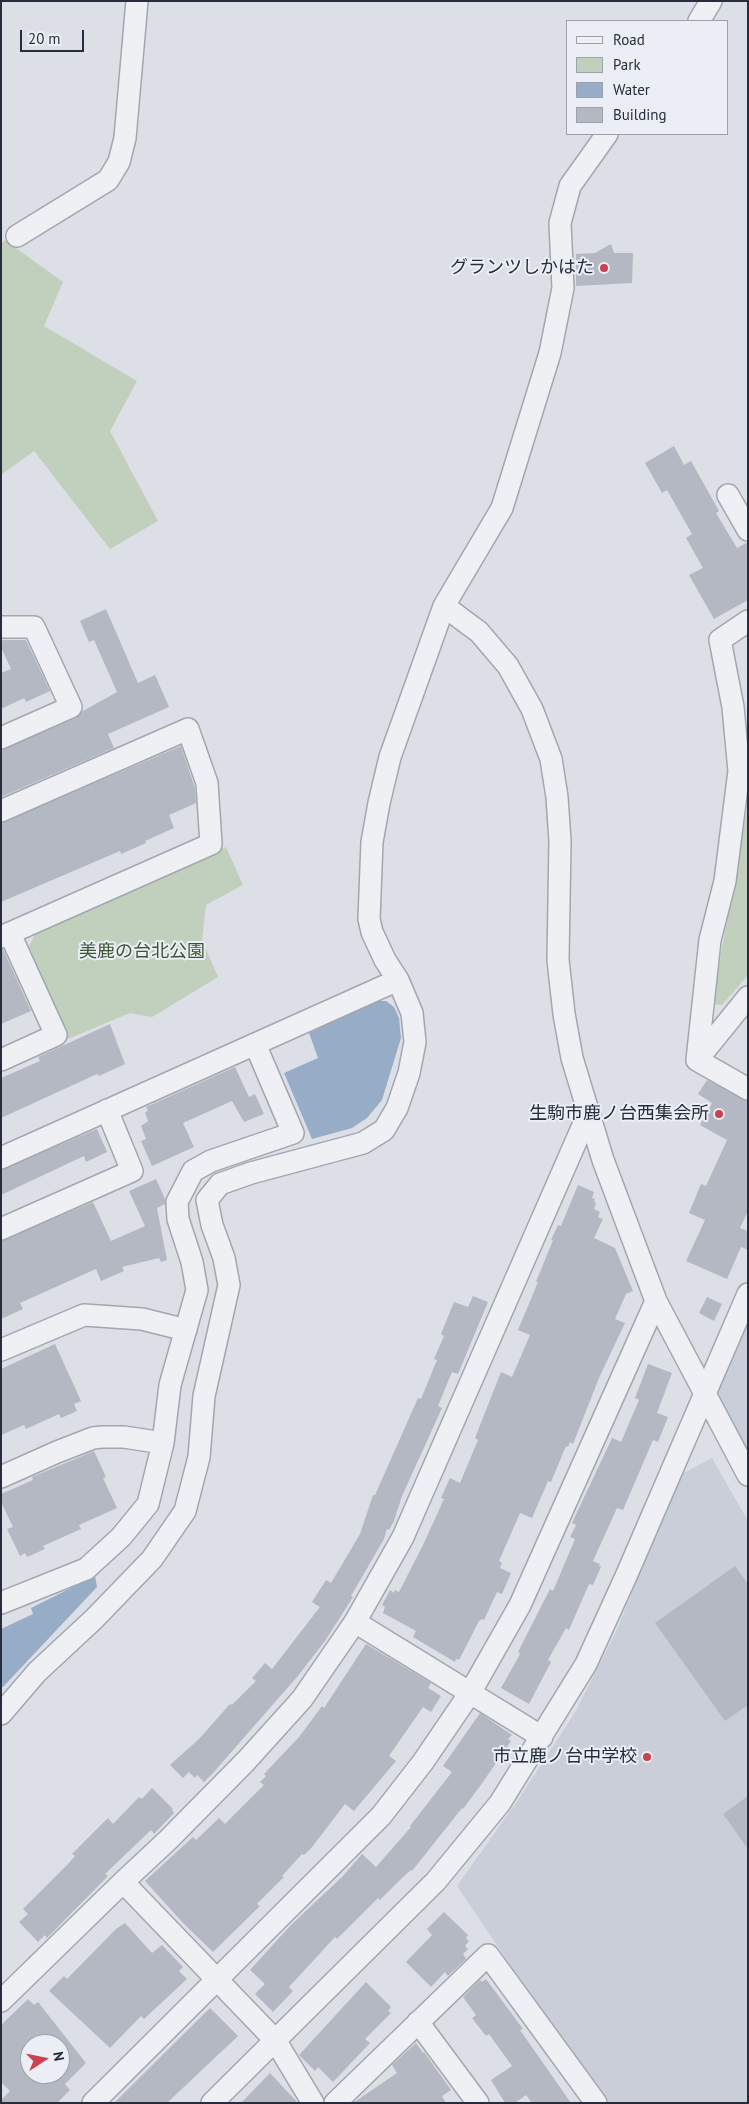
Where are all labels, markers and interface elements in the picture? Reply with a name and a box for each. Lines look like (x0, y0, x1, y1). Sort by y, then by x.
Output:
scale bar (22, 20, 86, 52)
legend (566, 20, 729, 135)
text: 20 m (28, 29, 61, 48)
text: Road (613, 30, 645, 49)
text: Park (613, 55, 641, 74)
text: Water (613, 80, 650, 99)
text: Building (613, 105, 667, 124)
place label: グランツしかはた (450, 257, 594, 279)
marker: グランツしかはた (598, 262, 610, 274)
park label: 美鹿の台北公園 (79, 941, 205, 963)
place label: 生駒市鹿ノ台西集会所 (529, 1103, 709, 1125)
marker: 生駒市鹿ノ台西集会所 (713, 1108, 725, 1120)
place label: 市立鹿ノ台中学校 (493, 1746, 637, 1768)
marker: 市立鹿ノ台中学校 (641, 1751, 653, 1763)
north arrow (20, 2034, 70, 2084)
text: N (49, 2050, 68, 2063)

